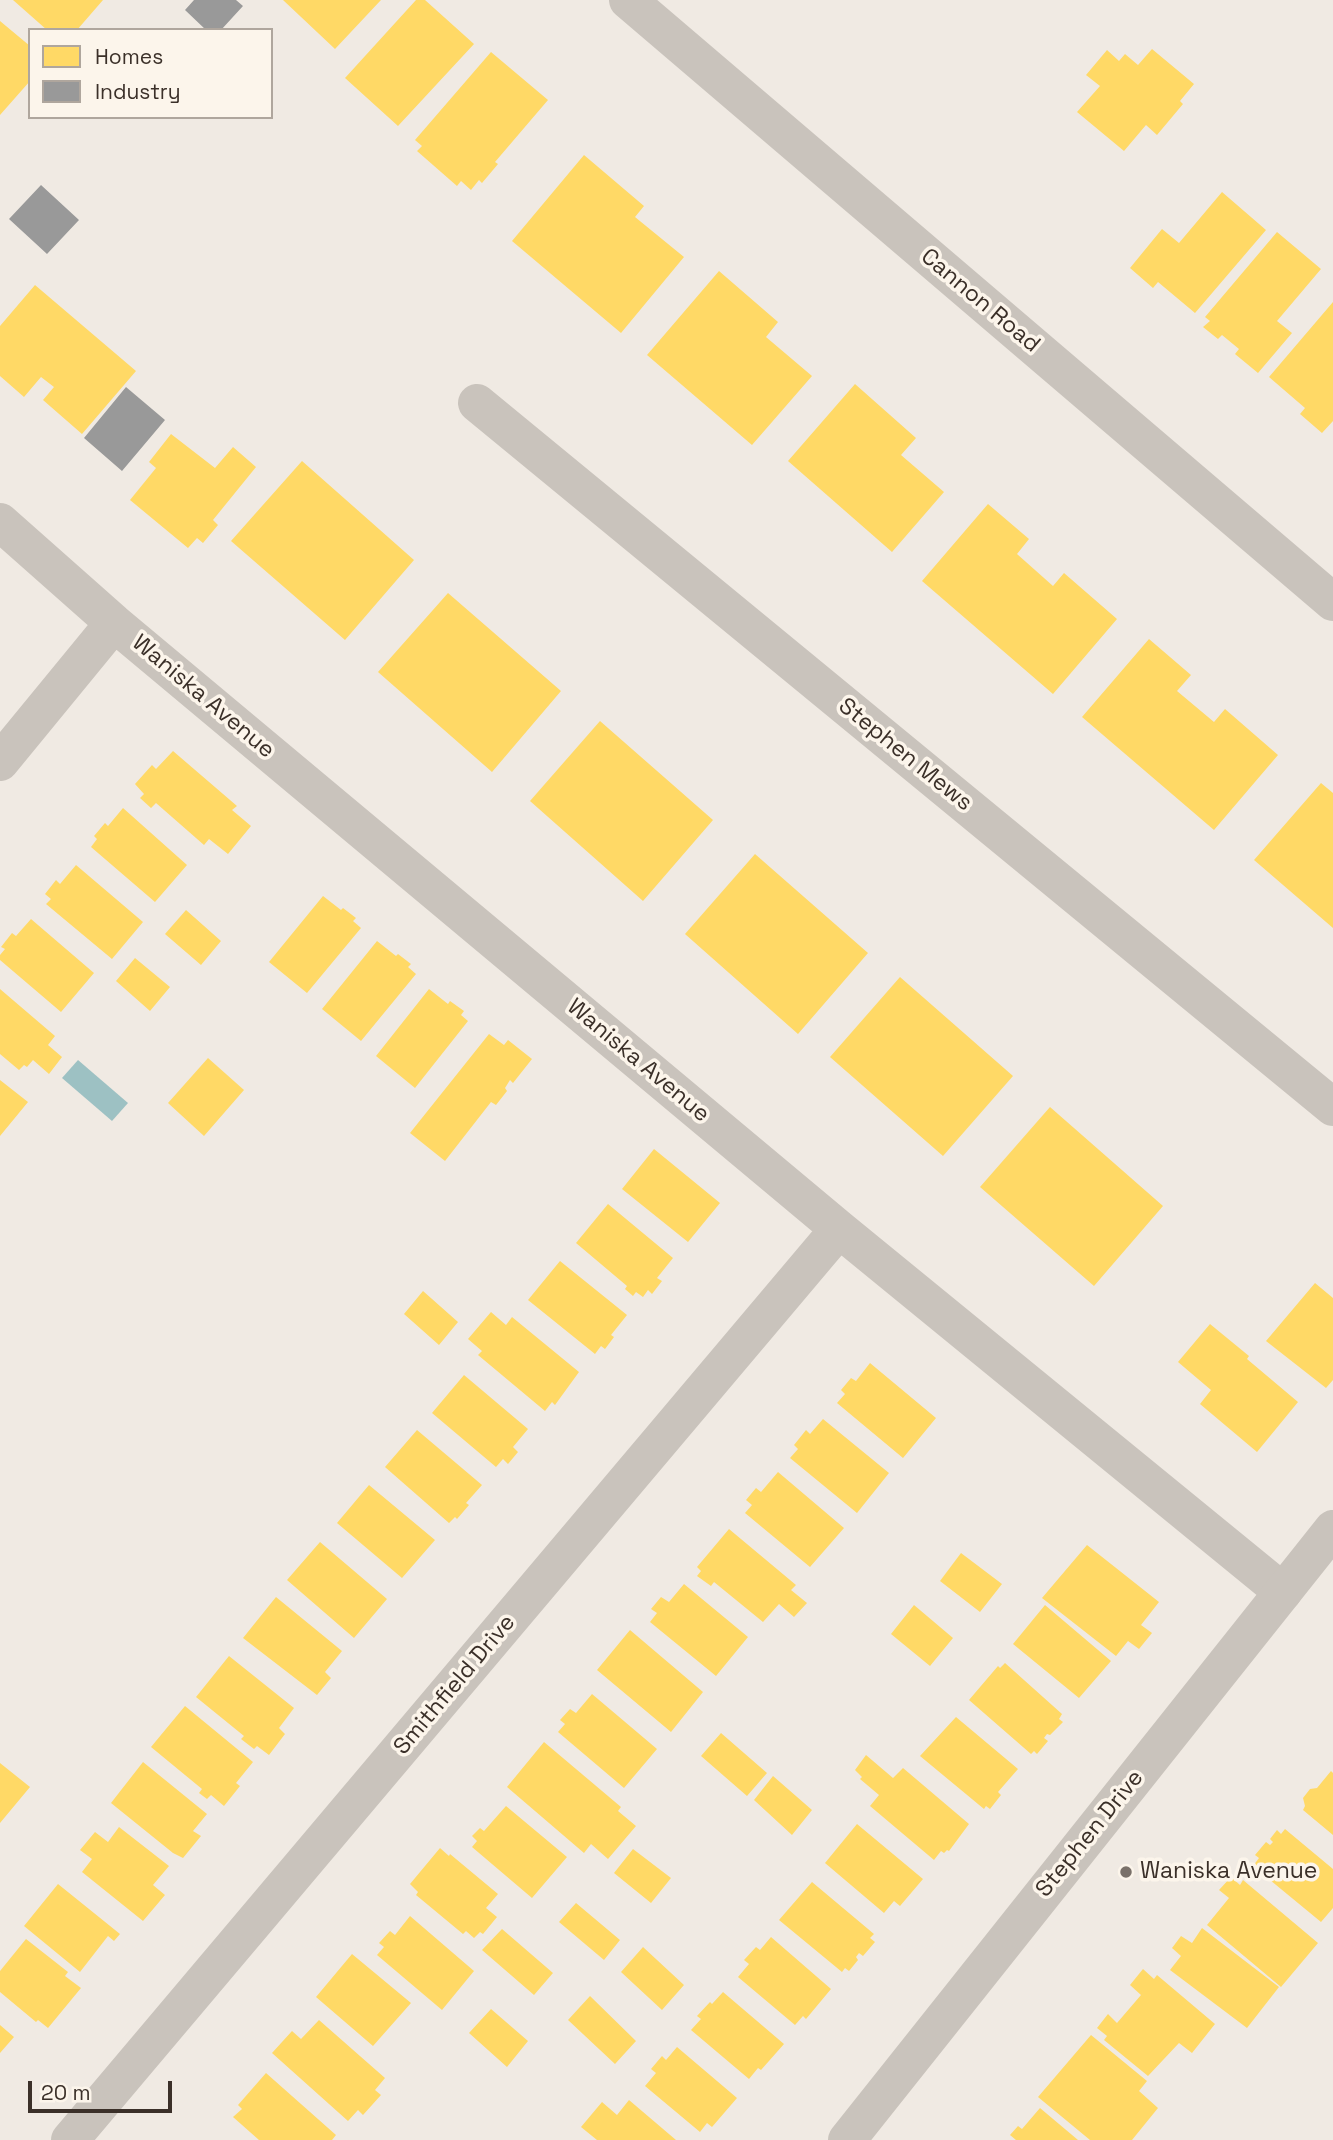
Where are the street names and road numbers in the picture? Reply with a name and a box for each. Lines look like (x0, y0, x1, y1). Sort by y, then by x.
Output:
street label: Cannon Road (915, 243, 1045, 359)
street label: Waniska Avenue (126, 629, 280, 765)
street label: Stephen Mews (833, 693, 977, 817)
street label: Waniska Avenue (561, 993, 715, 1129)
street label: Smithfield Drive (388, 1609, 522, 1761)
street label: Stephen Drive (1030, 1765, 1150, 1903)

